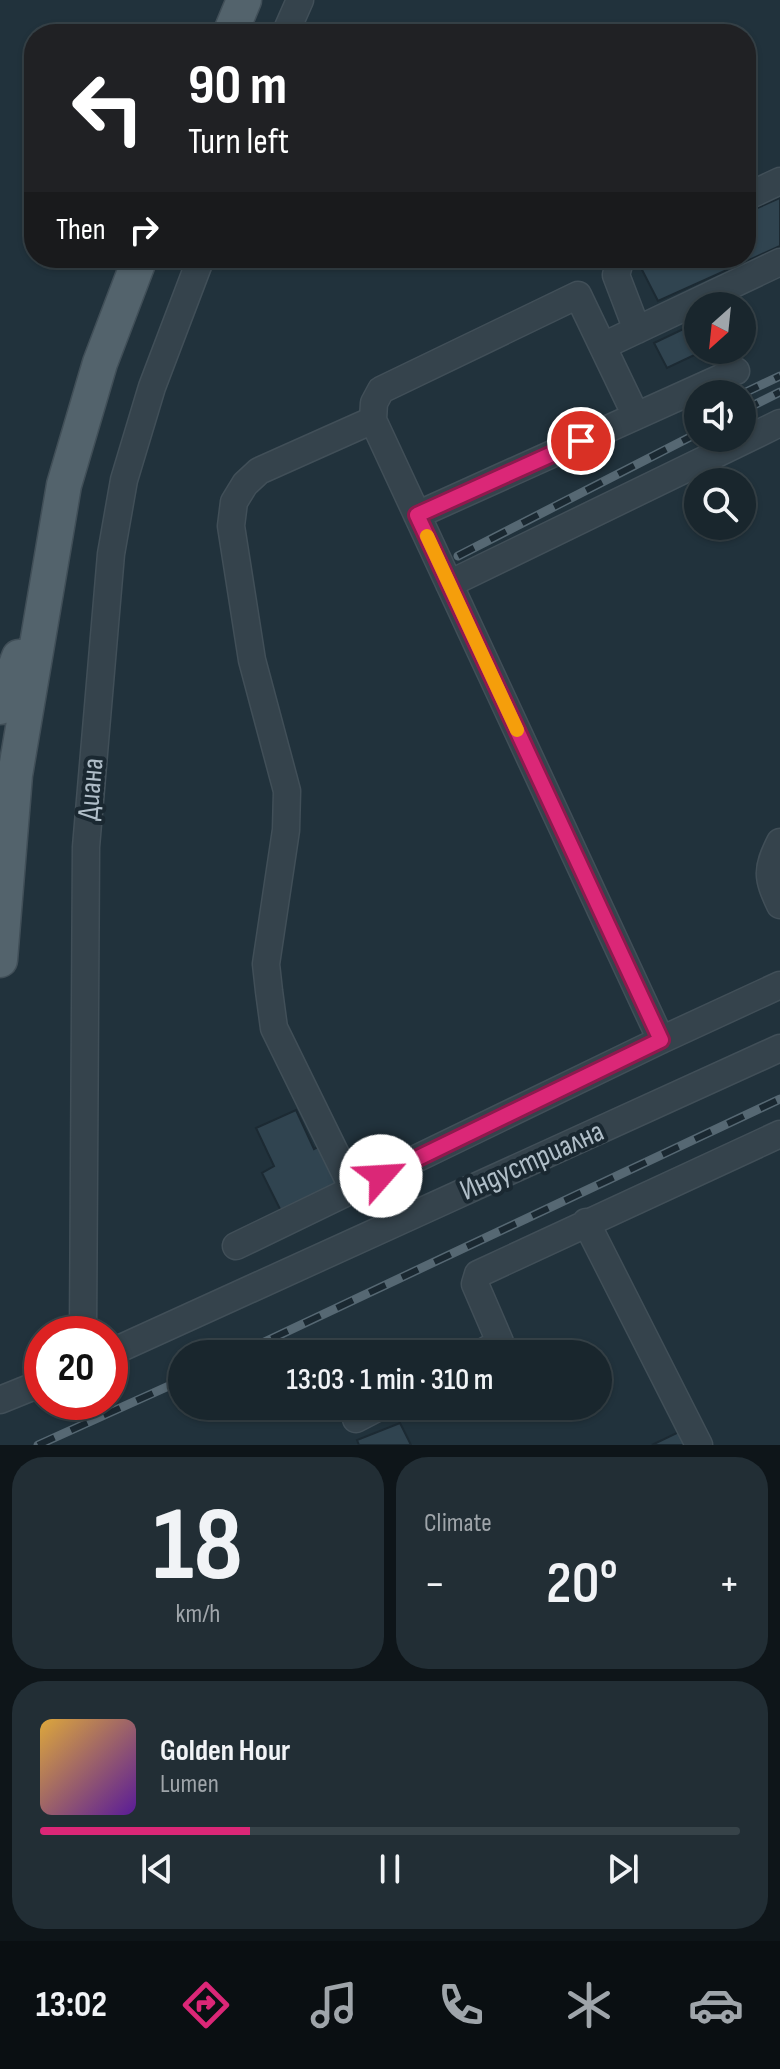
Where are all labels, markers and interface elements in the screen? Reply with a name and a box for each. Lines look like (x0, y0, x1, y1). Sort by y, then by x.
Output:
text: 90 m (188, 53, 287, 120)
icon: left (56, 56, 160, 160)
text: Turn left (188, 121, 289, 164)
icon: right (122, 208, 166, 252)
text: Then (56, 212, 106, 248)
north arrow (684, 292, 756, 364)
map controls (684, 292, 756, 540)
button: sound (684, 380, 756, 452)
pin (547, 407, 615, 475)
icon: arrive (559, 419, 603, 463)
button: search (684, 468, 756, 540)
street label: Диана (70, 756, 112, 822)
street label: Индустриална (454, 1113, 610, 1209)
position arrow (339, 1134, 423, 1218)
speed limit sign: 20 (24, 1316, 128, 1420)
text: 13:03 · 1 min · 310 m (287, 1362, 493, 1398)
text: 18 (153, 1484, 243, 1609)
text: Climate (424, 1508, 492, 1539)
text: 20° (546, 1548, 618, 1620)
text: − (424, 1558, 446, 1611)
text: + (718, 1558, 740, 1611)
text: km/h (176, 1599, 220, 1630)
text: Golden Hour (160, 1733, 290, 1769)
text: Lumen (160, 1769, 219, 1800)
icon: previous (135, 1847, 179, 1891)
icon: pause (368, 1847, 412, 1891)
icon: next (601, 1847, 645, 1891)
icon: directions (178, 1977, 234, 2033)
icon: music (306, 1977, 362, 2033)
icon: phone (433, 1977, 489, 2033)
icon: climate (561, 1977, 617, 2033)
icon: car (688, 1977, 744, 2033)
text: 13:02 (36, 1984, 107, 2027)

